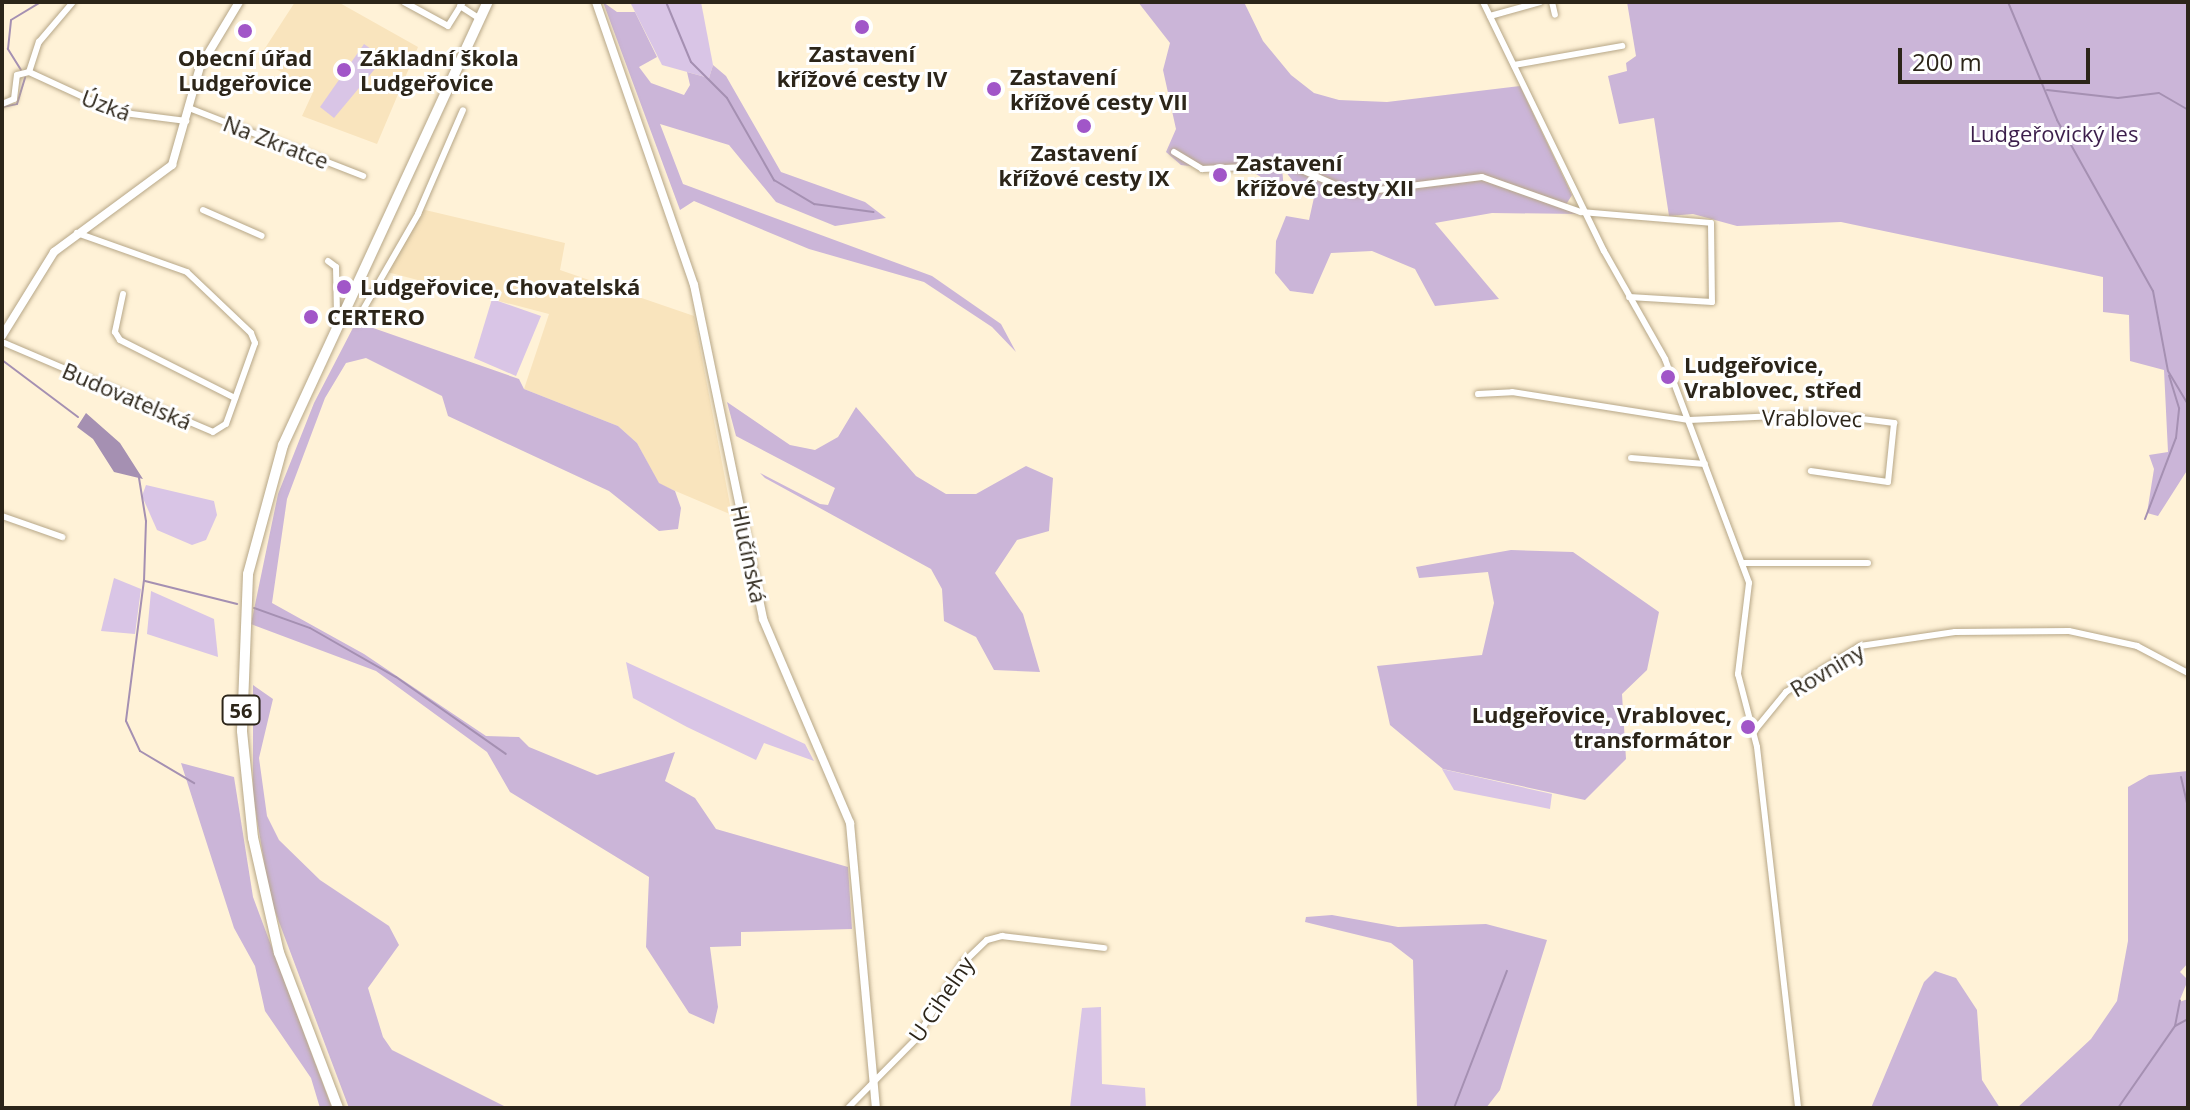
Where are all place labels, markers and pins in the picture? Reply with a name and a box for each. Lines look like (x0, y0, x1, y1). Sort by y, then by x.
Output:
marker: Zastavení křížové cesty IV (853, 18, 871, 36)
marker: Obecní úřad Ludgeřovice (236, 22, 254, 40)
place label: Zastavení křížové cesty IV (777, 40, 947, 92)
place label: Obecní úřad Ludgeřovice (178, 44, 312, 96)
place label: Základní škola Ludgeřovice (360, 44, 519, 96)
marker: Základní škola Ludgeřovice (335, 61, 353, 79)
place label: Zastavení křížové cesty VII (1010, 63, 1188, 114)
marker: Zastavení křížové cesty VII (985, 80, 1003, 98)
marker: Zastavení křížové cesty IX (1075, 117, 1093, 135)
place label: Zastavení křížové cesty IX (999, 139, 1169, 190)
place label: Zastavení křížové cesty XII (1236, 149, 1414, 200)
marker: Zastavení křížové cesty XII (1211, 166, 1229, 184)
place label: Ludgeřovice, Chovatelská (360, 274, 640, 300)
marker: Ludgeřovice, Chovatelská (335, 278, 353, 296)
place label: CERTERO (327, 304, 425, 330)
marker: CERTERO (302, 308, 320, 326)
place label: Ludgeřovice, Vrablovec, střed (1684, 351, 1862, 402)
marker: Ludgeřovice, Vrablovec, střed (1659, 368, 1677, 386)
place label: Ludgeřovice, Vrablovec, transformátor (1472, 701, 1732, 752)
marker: Ludgeřovice, Vrablovec, transformátor (1739, 718, 1757, 736)

